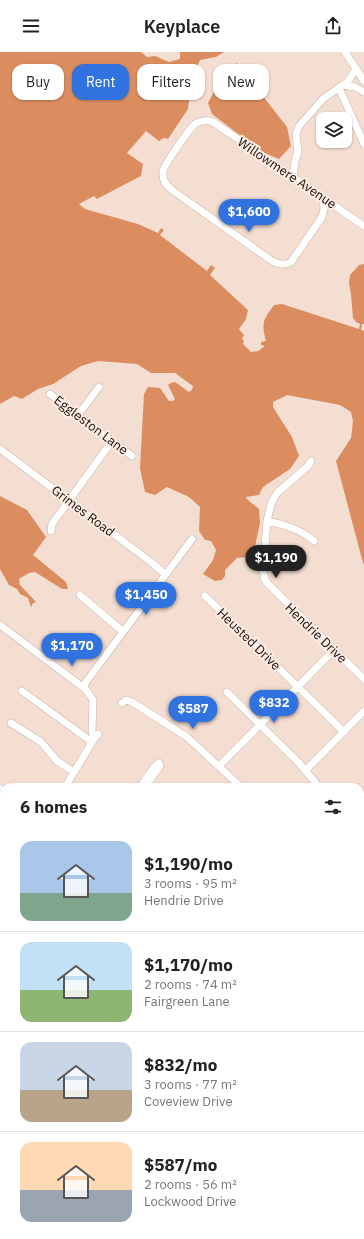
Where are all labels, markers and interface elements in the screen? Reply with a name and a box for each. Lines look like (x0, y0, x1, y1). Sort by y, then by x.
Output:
icon: menu (20, 15, 42, 37)
text: Keyplace (144, 15, 220, 38)
icon: share (322, 15, 344, 37)
chip: Buy (12, 64, 64, 100)
chip: Rent (72, 64, 129, 100)
chip: Filters (137, 64, 205, 100)
chip: New (213, 64, 269, 100)
map controls (316, 112, 352, 148)
button: layers (316, 112, 352, 148)
street label: Willowmere Avenue (234, 134, 340, 212)
pin: $1,600 (216, 199, 282, 233)
text: $1,600 (227, 203, 271, 220)
street label: Eggleston Lane (51, 392, 131, 458)
street label: Grimes Road (48, 482, 118, 540)
pin: $1,190 (243, 545, 309, 579)
text: $1,190 (254, 549, 298, 566)
pin: $1,450 (113, 582, 179, 616)
text: $1,450 (124, 586, 168, 603)
street label: Hendrie Drive (281, 599, 351, 667)
street label: Heusted Drive (213, 604, 285, 674)
pin: $1,170 (39, 633, 105, 667)
text: $1,170 (50, 637, 94, 654)
pin: $832 (250, 690, 298, 724)
text: $832 (258, 694, 290, 711)
pin: $587 (169, 696, 217, 730)
text: $587 (177, 700, 209, 717)
text: 6 homes (20, 796, 87, 818)
icon: filters (322, 796, 344, 818)
text: $1,190/mo (144, 853, 233, 875)
icon: home (52, 857, 100, 905)
text: 3 rooms · 95 m² (144, 875, 237, 892)
text: Hendrie Drive (144, 892, 224, 909)
text: $1,170/mo (144, 954, 233, 976)
icon: home (52, 958, 100, 1006)
text: 2 rooms · 74 m² (144, 976, 237, 993)
text: Fairgreen Lane (144, 993, 230, 1010)
text: $832/mo (144, 1054, 217, 1076)
icon: home (52, 1058, 100, 1106)
text: 3 rooms · 77 m² (144, 1076, 237, 1093)
text: Coveview Drive (144, 1093, 233, 1110)
text: $587/mo (144, 1154, 217, 1176)
icon: home (52, 1158, 100, 1206)
text: 2 rooms · 56 m² (144, 1176, 237, 1193)
text: Lockwood Drive (144, 1193, 236, 1210)

